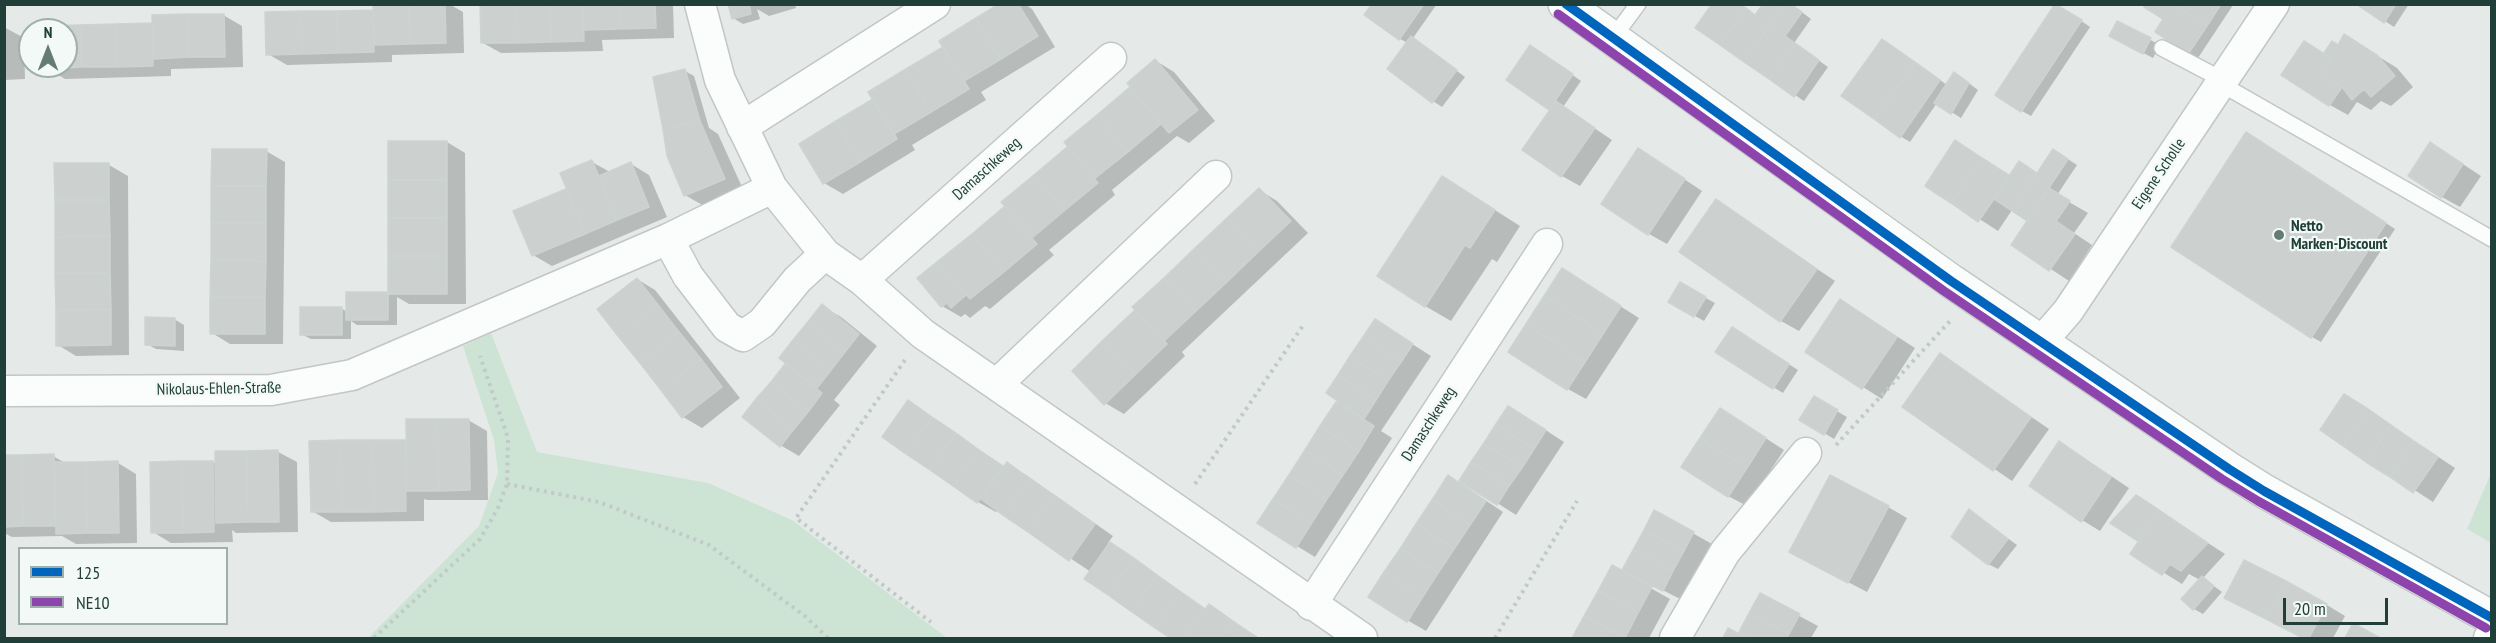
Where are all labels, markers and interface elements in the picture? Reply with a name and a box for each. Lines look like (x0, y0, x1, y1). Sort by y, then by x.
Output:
north arrow (18, 18, 78, 78)
text: N (44, 22, 52, 42)
street label: Damaschkeweg (949, 133, 1025, 205)
street label: Eigene Scholle (2128, 135, 2190, 213)
place label: Netto Marken-Discount (2291, 216, 2387, 254)
marker: Netto Marken-Discount (2272, 228, 2286, 242)
street label: Nikolaus-Ehlen-Straße (157, 378, 281, 400)
street label: Damaschkeweg (1398, 383, 1460, 465)
legend (18, 547, 228, 625)
text: 125 (76, 561, 100, 584)
scale bar (2286, 586, 2391, 624)
text: NE10 (76, 591, 110, 614)
text: 20 m (2294, 597, 2326, 620)

